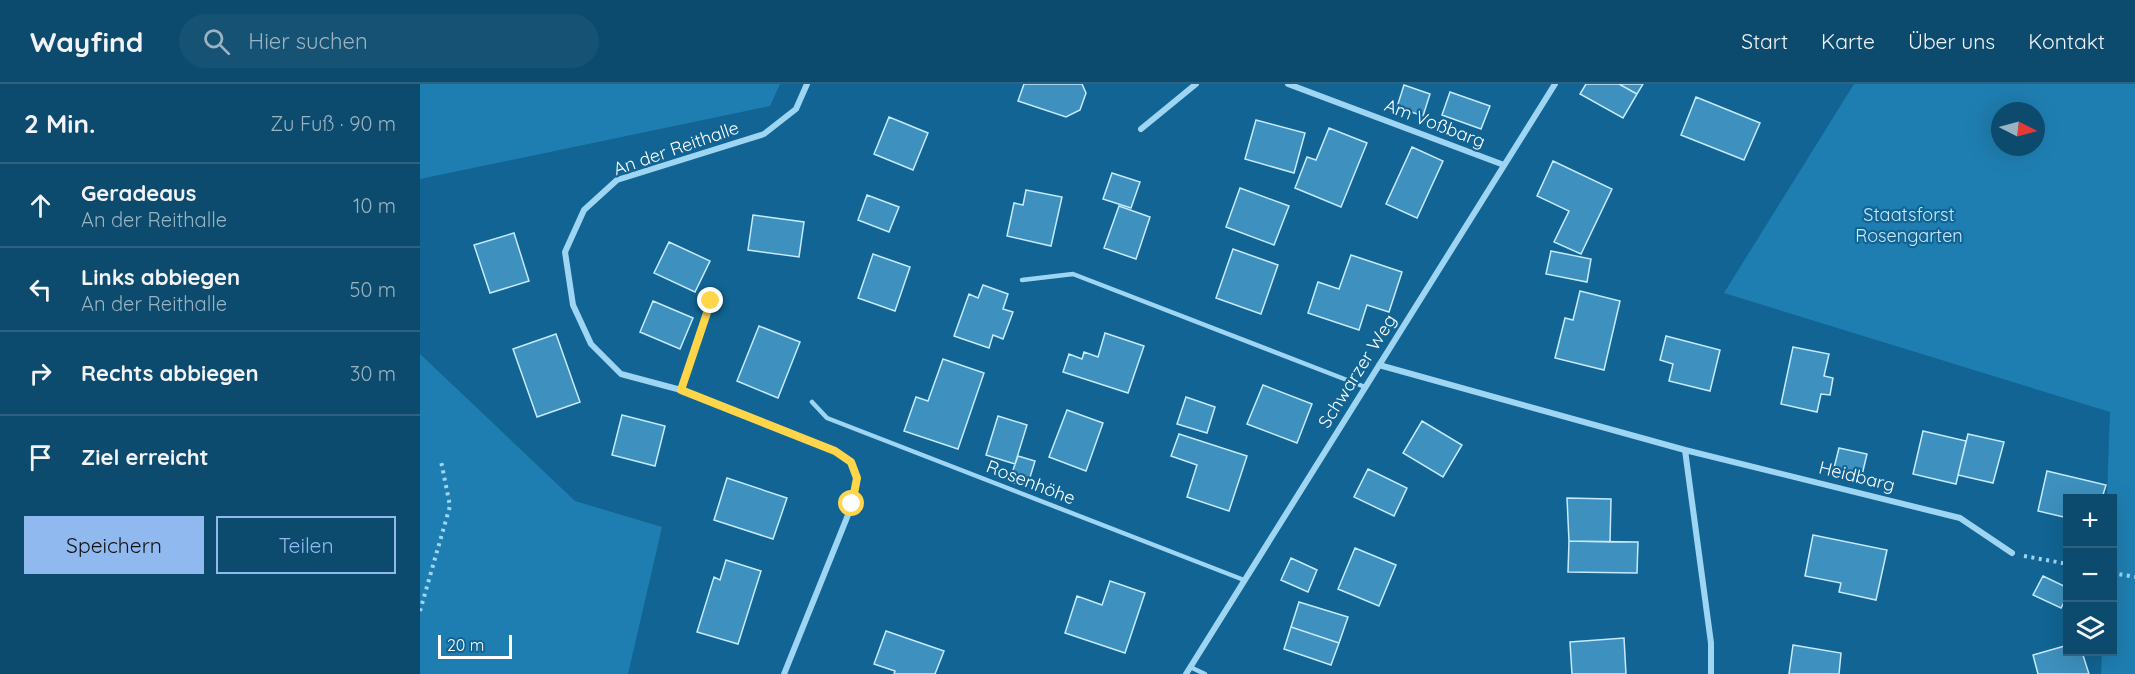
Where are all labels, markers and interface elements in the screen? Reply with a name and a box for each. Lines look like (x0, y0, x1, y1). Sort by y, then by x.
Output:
search box (179, 14, 599, 68)
text: Wayfind (30, 24, 143, 59)
icon: search (200, 25, 233, 58)
text: Hier suchen (248, 27, 368, 55)
text: Start (1741, 28, 1788, 54)
text: Karte (1821, 28, 1875, 54)
text: Über uns (1908, 28, 1995, 54)
text: Kontakt (2028, 28, 2105, 54)
street label: Am Voßbarg (1381, 93, 1489, 153)
north arrow (1991, 102, 2045, 156)
text: 2 Min. (24, 107, 95, 140)
text: Zu Fuß · 90 m (270, 111, 396, 136)
street label: An der Reithalle (610, 116, 742, 180)
text: Geradeaus (81, 179, 196, 207)
icon: ahead (24, 189, 57, 222)
text: 10 m (353, 193, 396, 218)
park label: Staatsforst Rosengarten (1855, 203, 1963, 247)
text: An der Reithalle (81, 207, 227, 232)
text: Links abbiegen (81, 263, 240, 291)
icon: left (24, 273, 57, 306)
text: 50 m (350, 277, 396, 302)
route end (697, 287, 723, 313)
text: An der Reithalle (81, 291, 227, 316)
street label: Schwarzer Weg (1313, 310, 1401, 432)
icon: right (24, 357, 57, 390)
text: Rechts abbiegen (81, 359, 259, 387)
text: 30 m (350, 361, 396, 386)
icon: arrive (24, 441, 57, 474)
text: Ziel erreicht (81, 443, 209, 471)
street label: Rosenhöhe (983, 455, 1079, 509)
street label: Heidbarg (1817, 455, 1897, 497)
route start (838, 490, 864, 516)
map controls (2063, 494, 2117, 656)
button: + (2063, 494, 2117, 548)
button: Speichern (24, 516, 204, 574)
button: Teilen (216, 516, 396, 574)
button: − (2063, 548, 2117, 602)
button: layers (2063, 602, 2117, 656)
scale bar (438, 632, 512, 660)
text: 20 m (447, 635, 484, 655)

